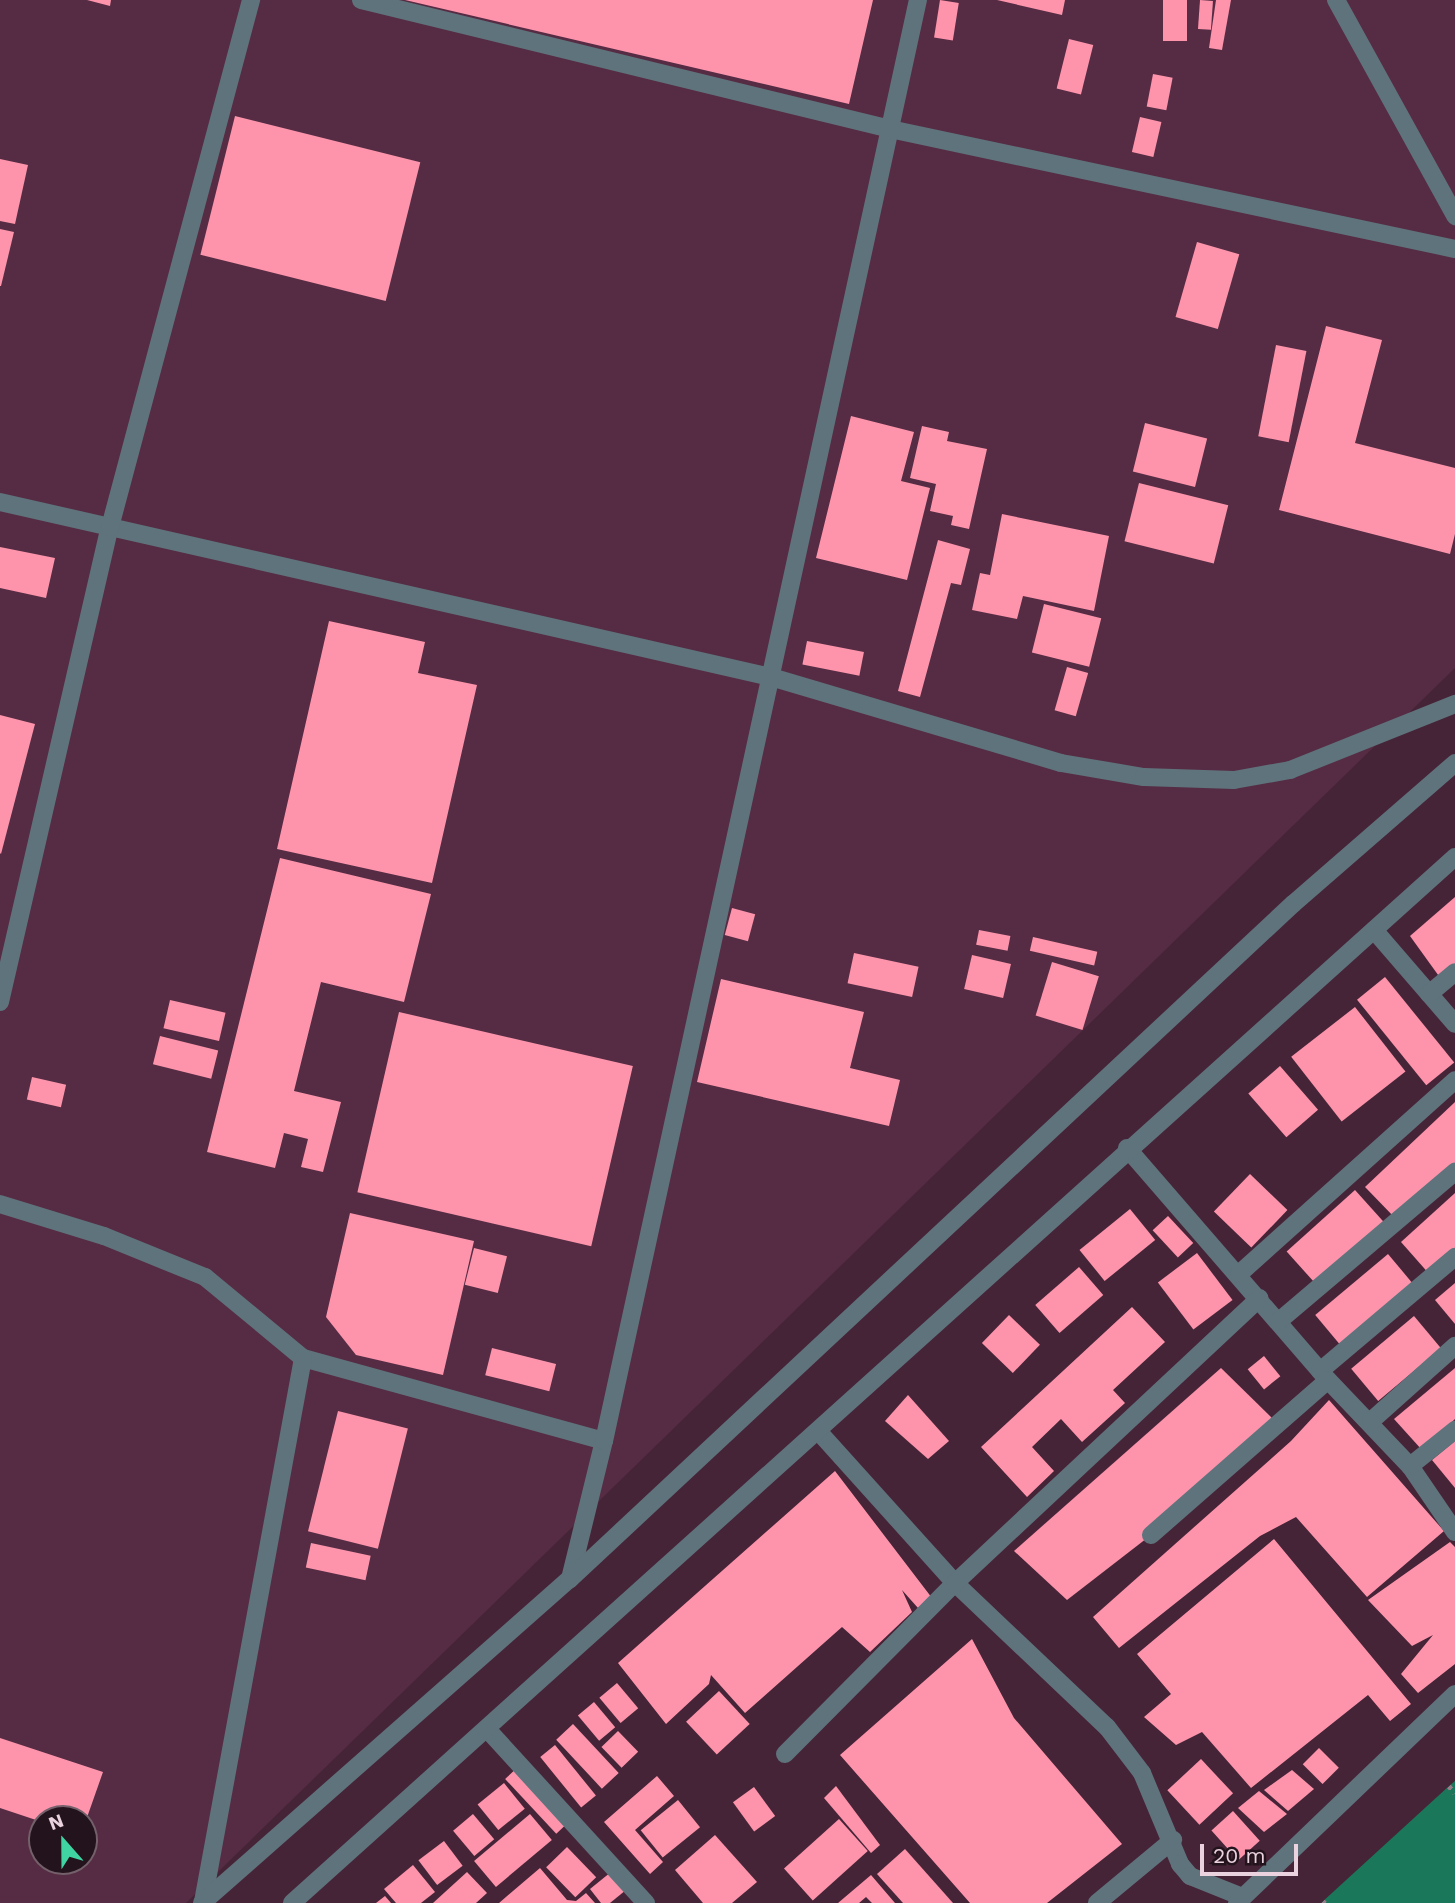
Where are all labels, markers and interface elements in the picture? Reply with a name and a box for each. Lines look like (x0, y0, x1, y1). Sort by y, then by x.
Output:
north arrow (28, 1805, 98, 1875)
text: N (45, 1809, 67, 1835)
scale bar (1203, 1829, 1301, 1873)
text: 20 m (1213, 1843, 1265, 1868)

